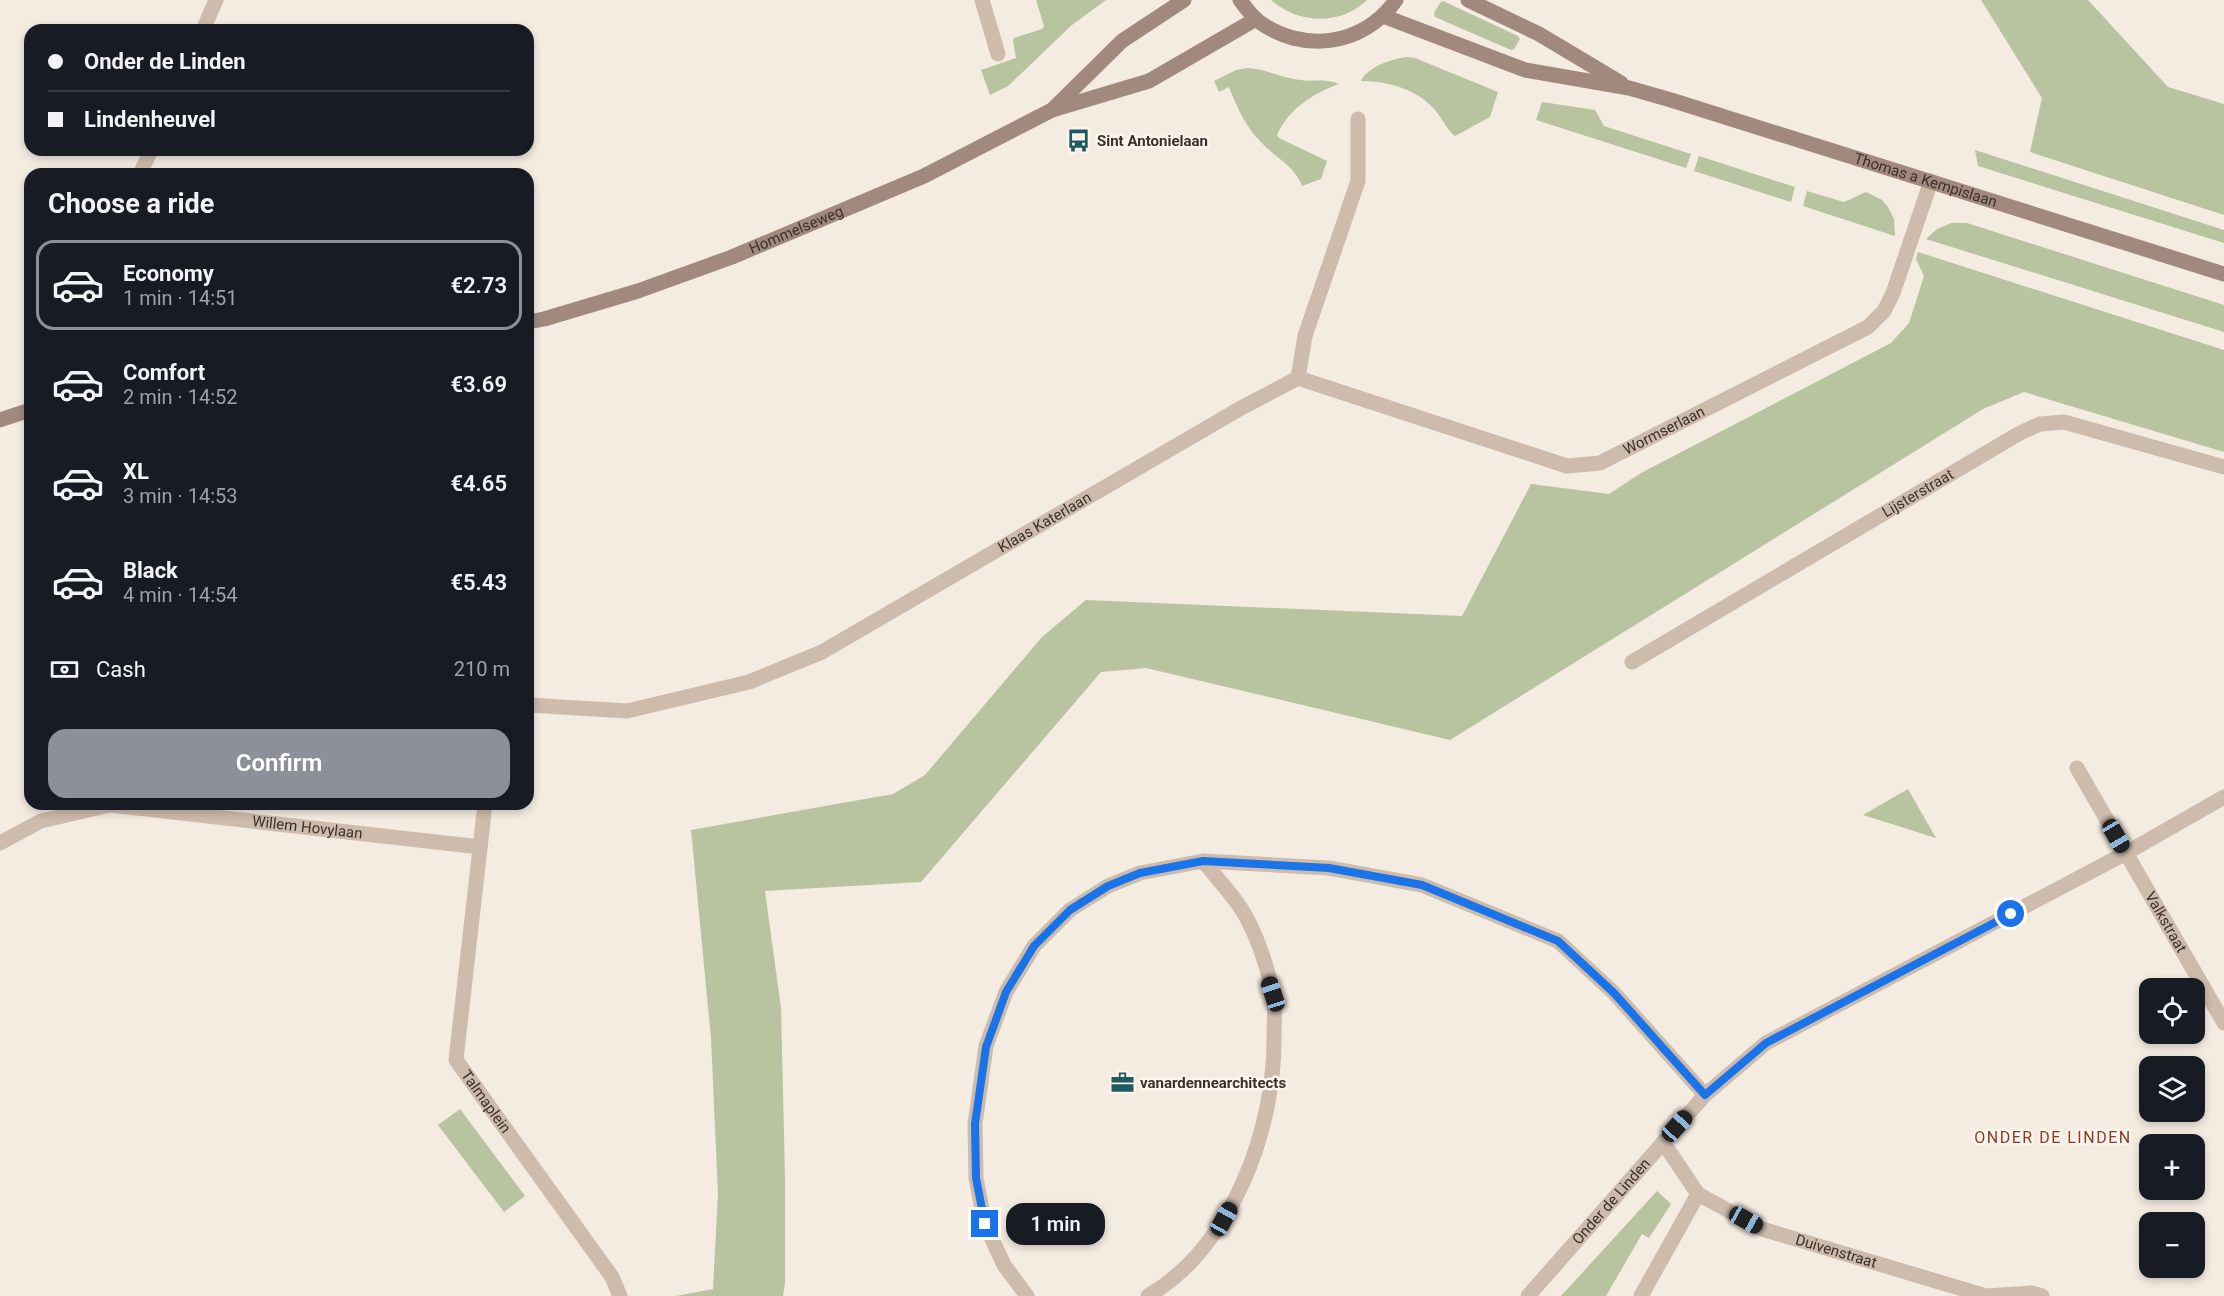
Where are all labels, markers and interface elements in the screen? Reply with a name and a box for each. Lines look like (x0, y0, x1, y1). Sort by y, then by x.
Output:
text: Onder de Linden (84, 49, 246, 74)
text: Lindenheuvel (84, 107, 216, 132)
bus stop icon: Sint Antonielaan (1066, 128, 1092, 154)
place label: Sint Antonielaan (1097, 132, 1208, 150)
street label: Thomas a Kempislaan (1852, 149, 1999, 211)
text: Choose a ride (48, 188, 214, 220)
street label: Hommelseweg (746, 202, 846, 258)
icon: car (51, 258, 105, 312)
text: Economy (123, 261, 214, 286)
text: €2.73 (450, 273, 507, 298)
text: 1 min · 14:51 (123, 286, 238, 310)
icon: car (51, 357, 105, 411)
text: Comfort (123, 360, 205, 385)
text: €3.69 (450, 372, 507, 397)
text: 2 min · 14:52 (123, 385, 238, 409)
street label: Wormserlaan (1620, 402, 1708, 459)
icon: car (51, 456, 105, 510)
text: XL (123, 459, 149, 484)
street label: Lijsterstraat (1879, 465, 1957, 521)
text: €4.65 (450, 471, 507, 496)
text: 3 min · 14:53 (123, 484, 238, 508)
street label: Klaas Katerlaan (995, 488, 1094, 557)
icon: car (51, 555, 105, 609)
text: Black (123, 558, 178, 583)
text: €5.43 (450, 570, 507, 595)
text: 4 min · 14:54 (123, 583, 238, 607)
icon: cash (48, 653, 81, 686)
text: Cash (96, 657, 146, 682)
text: 210 m (454, 657, 510, 681)
button: Confirm (48, 729, 510, 798)
street label: Willem Hovylaan (251, 812, 364, 843)
car (2099, 816, 2133, 856)
street label: Valkstraat (2141, 889, 2191, 956)
route start (1997, 900, 2024, 927)
car (1259, 974, 1287, 1014)
map controls (2139, 978, 2205, 1278)
button: locate (2139, 978, 2205, 1044)
button: layers (2139, 1056, 2205, 1122)
street label: Talmaplein (457, 1067, 515, 1137)
office icon: vanardennearchitects (1109, 1070, 1135, 1096)
place label: vanardennearchitects (1140, 1074, 1286, 1092)
car (1658, 1107, 1696, 1145)
district label: ONDER DE LINDEN (1974, 1128, 2132, 1147)
button: + (2139, 1134, 2205, 1200)
street label: Onder de Linden (1569, 1155, 1654, 1248)
car (1207, 1199, 1241, 1239)
callout: 1 min (1006, 1203, 1105, 1245)
car (1726, 1203, 1766, 1237)
route end (971, 1210, 998, 1237)
text: 1 min (1030, 1212, 1081, 1236)
button: − (2139, 1212, 2205, 1278)
street label: Duivenstraat (1793, 1231, 1879, 1272)

